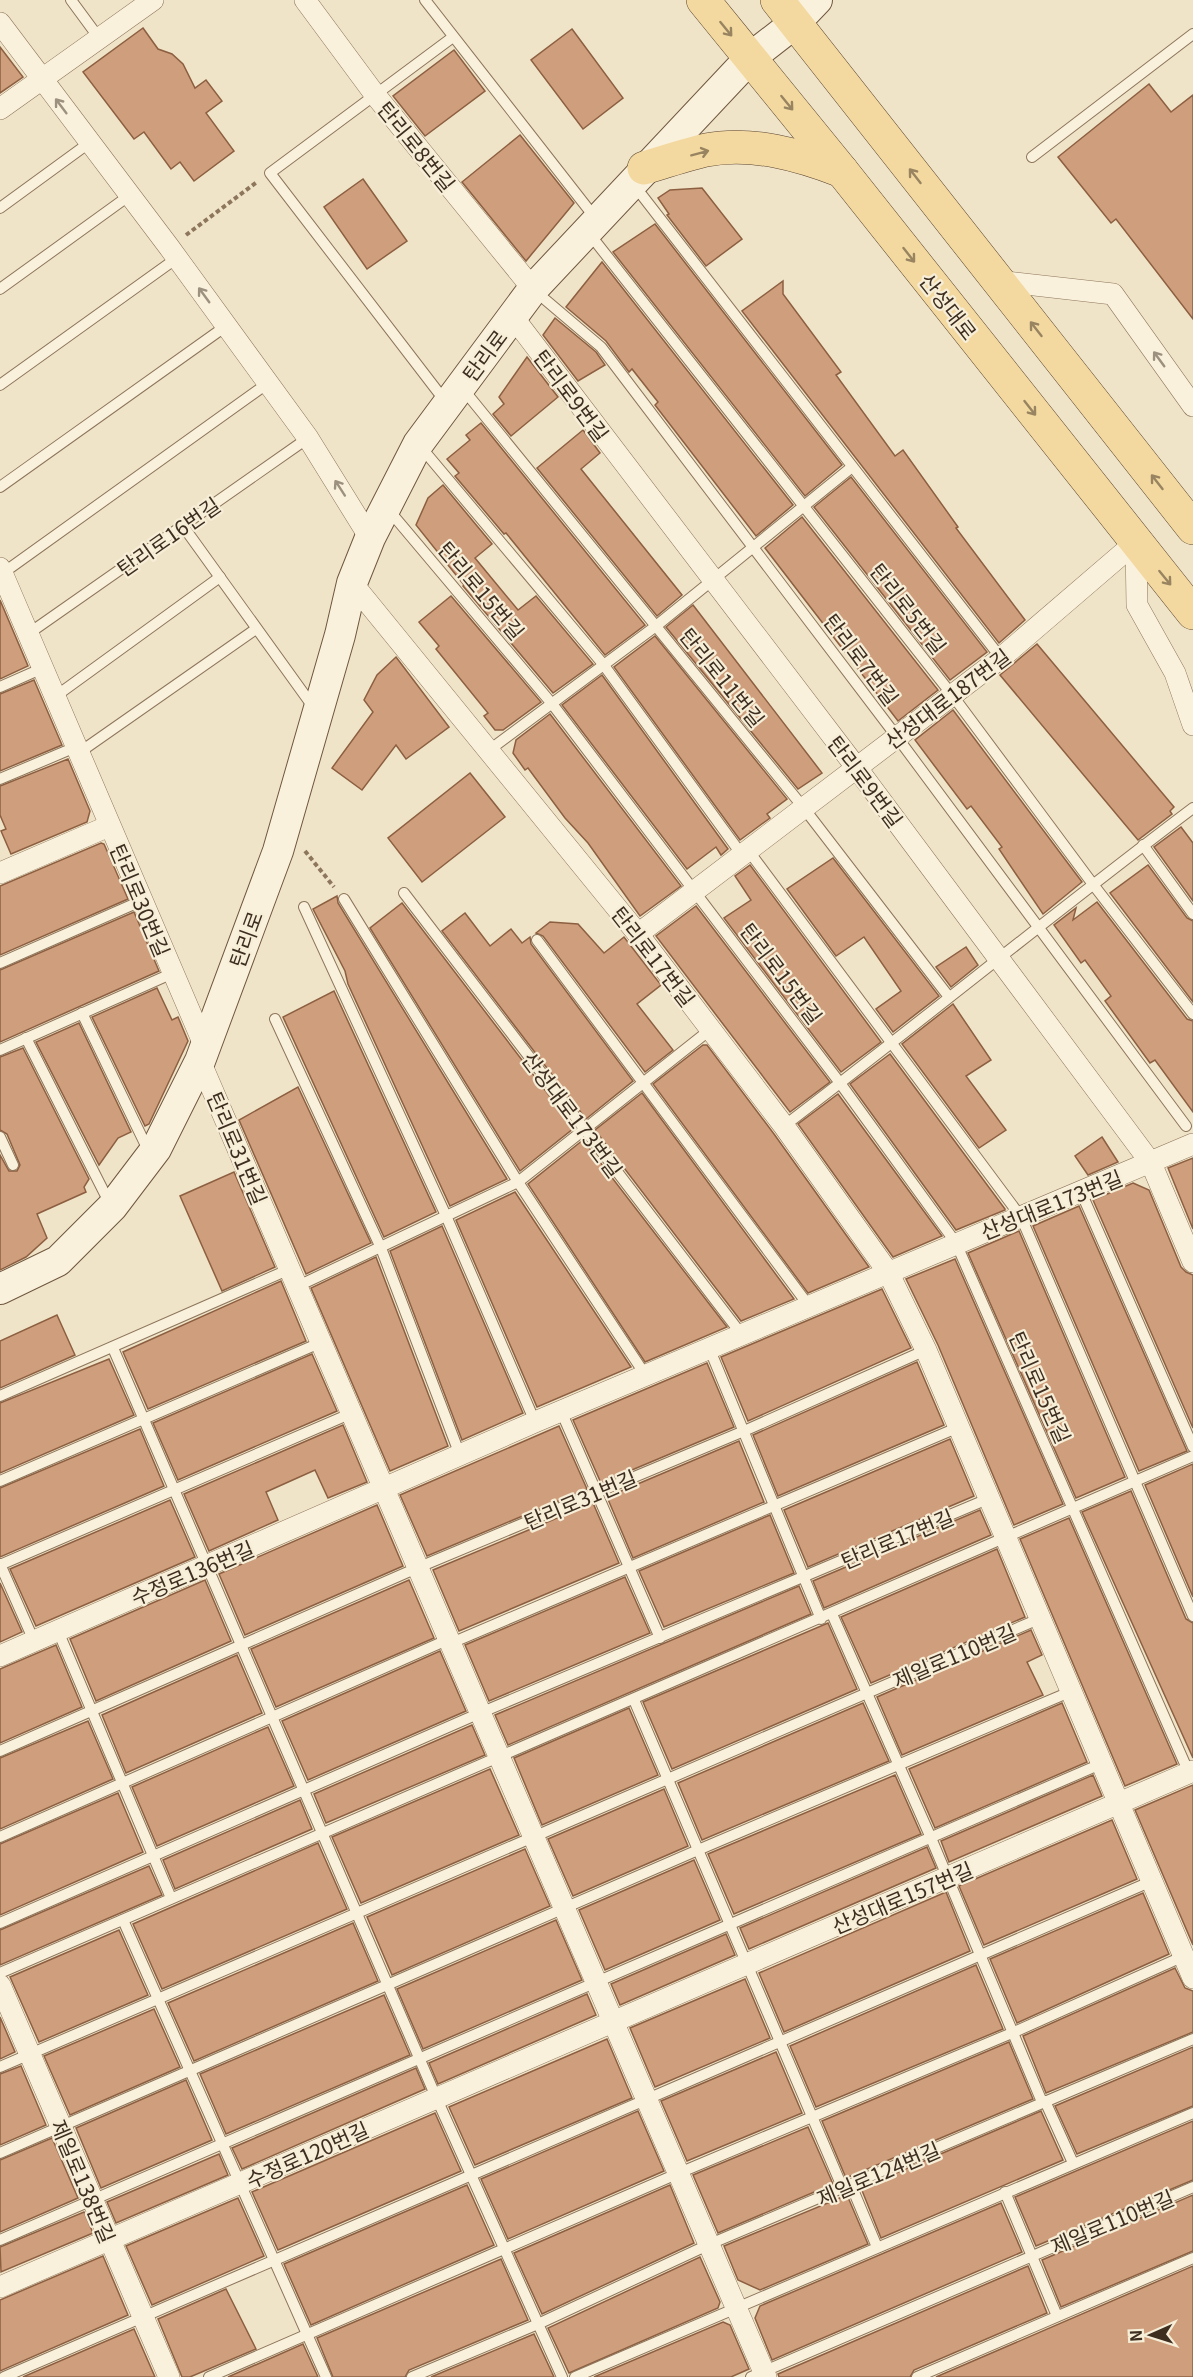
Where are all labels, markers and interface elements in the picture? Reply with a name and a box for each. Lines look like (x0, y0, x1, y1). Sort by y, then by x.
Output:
one-way arrow (720, 21, 733, 37)
street label: 탄리로8번길 (371, 94, 463, 198)
one-way arrow (780, 95, 793, 111)
one-way arrow (55, 98, 67, 114)
one-way arrow (690, 146, 709, 158)
one-way arrow (909, 168, 922, 184)
one-way arrow (903, 247, 916, 263)
street label: 산성대로 (913, 266, 985, 346)
one-way arrow (197, 288, 210, 304)
one-way arrow (1030, 321, 1043, 337)
street label: 탄리로 (455, 323, 513, 387)
street label: 탄리로9번길 (527, 343, 617, 447)
one-way arrow (1153, 351, 1165, 367)
one-way arrow (1024, 400, 1037, 416)
one-way arrow (1150, 474, 1163, 490)
one-way arrow (334, 480, 347, 497)
street label: 탄리로16번길 (110, 489, 226, 583)
street label: 탄리로15번길 (432, 534, 532, 646)
street label: 탄리로5번길 (864, 556, 954, 660)
one-way arrow (1158, 569, 1171, 585)
street label: 탄리로7번길 (817, 607, 907, 711)
street label: 탄리로11번길 (674, 621, 772, 733)
street label: 산성대로187번길 (878, 641, 1016, 755)
street label: 탄리로9번길 (821, 729, 911, 833)
street label: 탄리로30번길 (104, 839, 178, 961)
street label: 탄리로17번길 (605, 900, 703, 1012)
street label: 탄리로 (221, 907, 269, 971)
street label: 탄리로15번길 (734, 916, 830, 1030)
street label: 산성대로173번길 (516, 1045, 630, 1183)
street label: 탄리로31번길 (201, 1087, 275, 1209)
street label: 산성대로173번길 (975, 1162, 1127, 1246)
street label: 탄리로15번길 (1003, 1326, 1079, 1448)
street label: 탄리로31번길 (519, 1462, 641, 1536)
street label: 탄리로17번길 (836, 1501, 958, 1575)
street label: 수정로136번길 (126, 1532, 258, 1612)
street label: 제일로110번길 (888, 1615, 1020, 1695)
street label: 산성대로157번길 (827, 1854, 977, 1940)
street label: 수정로120번길 (241, 2114, 373, 2194)
street label: 제일로138번길 (44, 2115, 124, 2247)
street label: 제일로124번길 (812, 2133, 944, 2213)
street label: 제일로110번길 (1046, 2181, 1178, 2261)
north arrow (1121, 2305, 1181, 2365)
text: N (1123, 2329, 1147, 2342)

